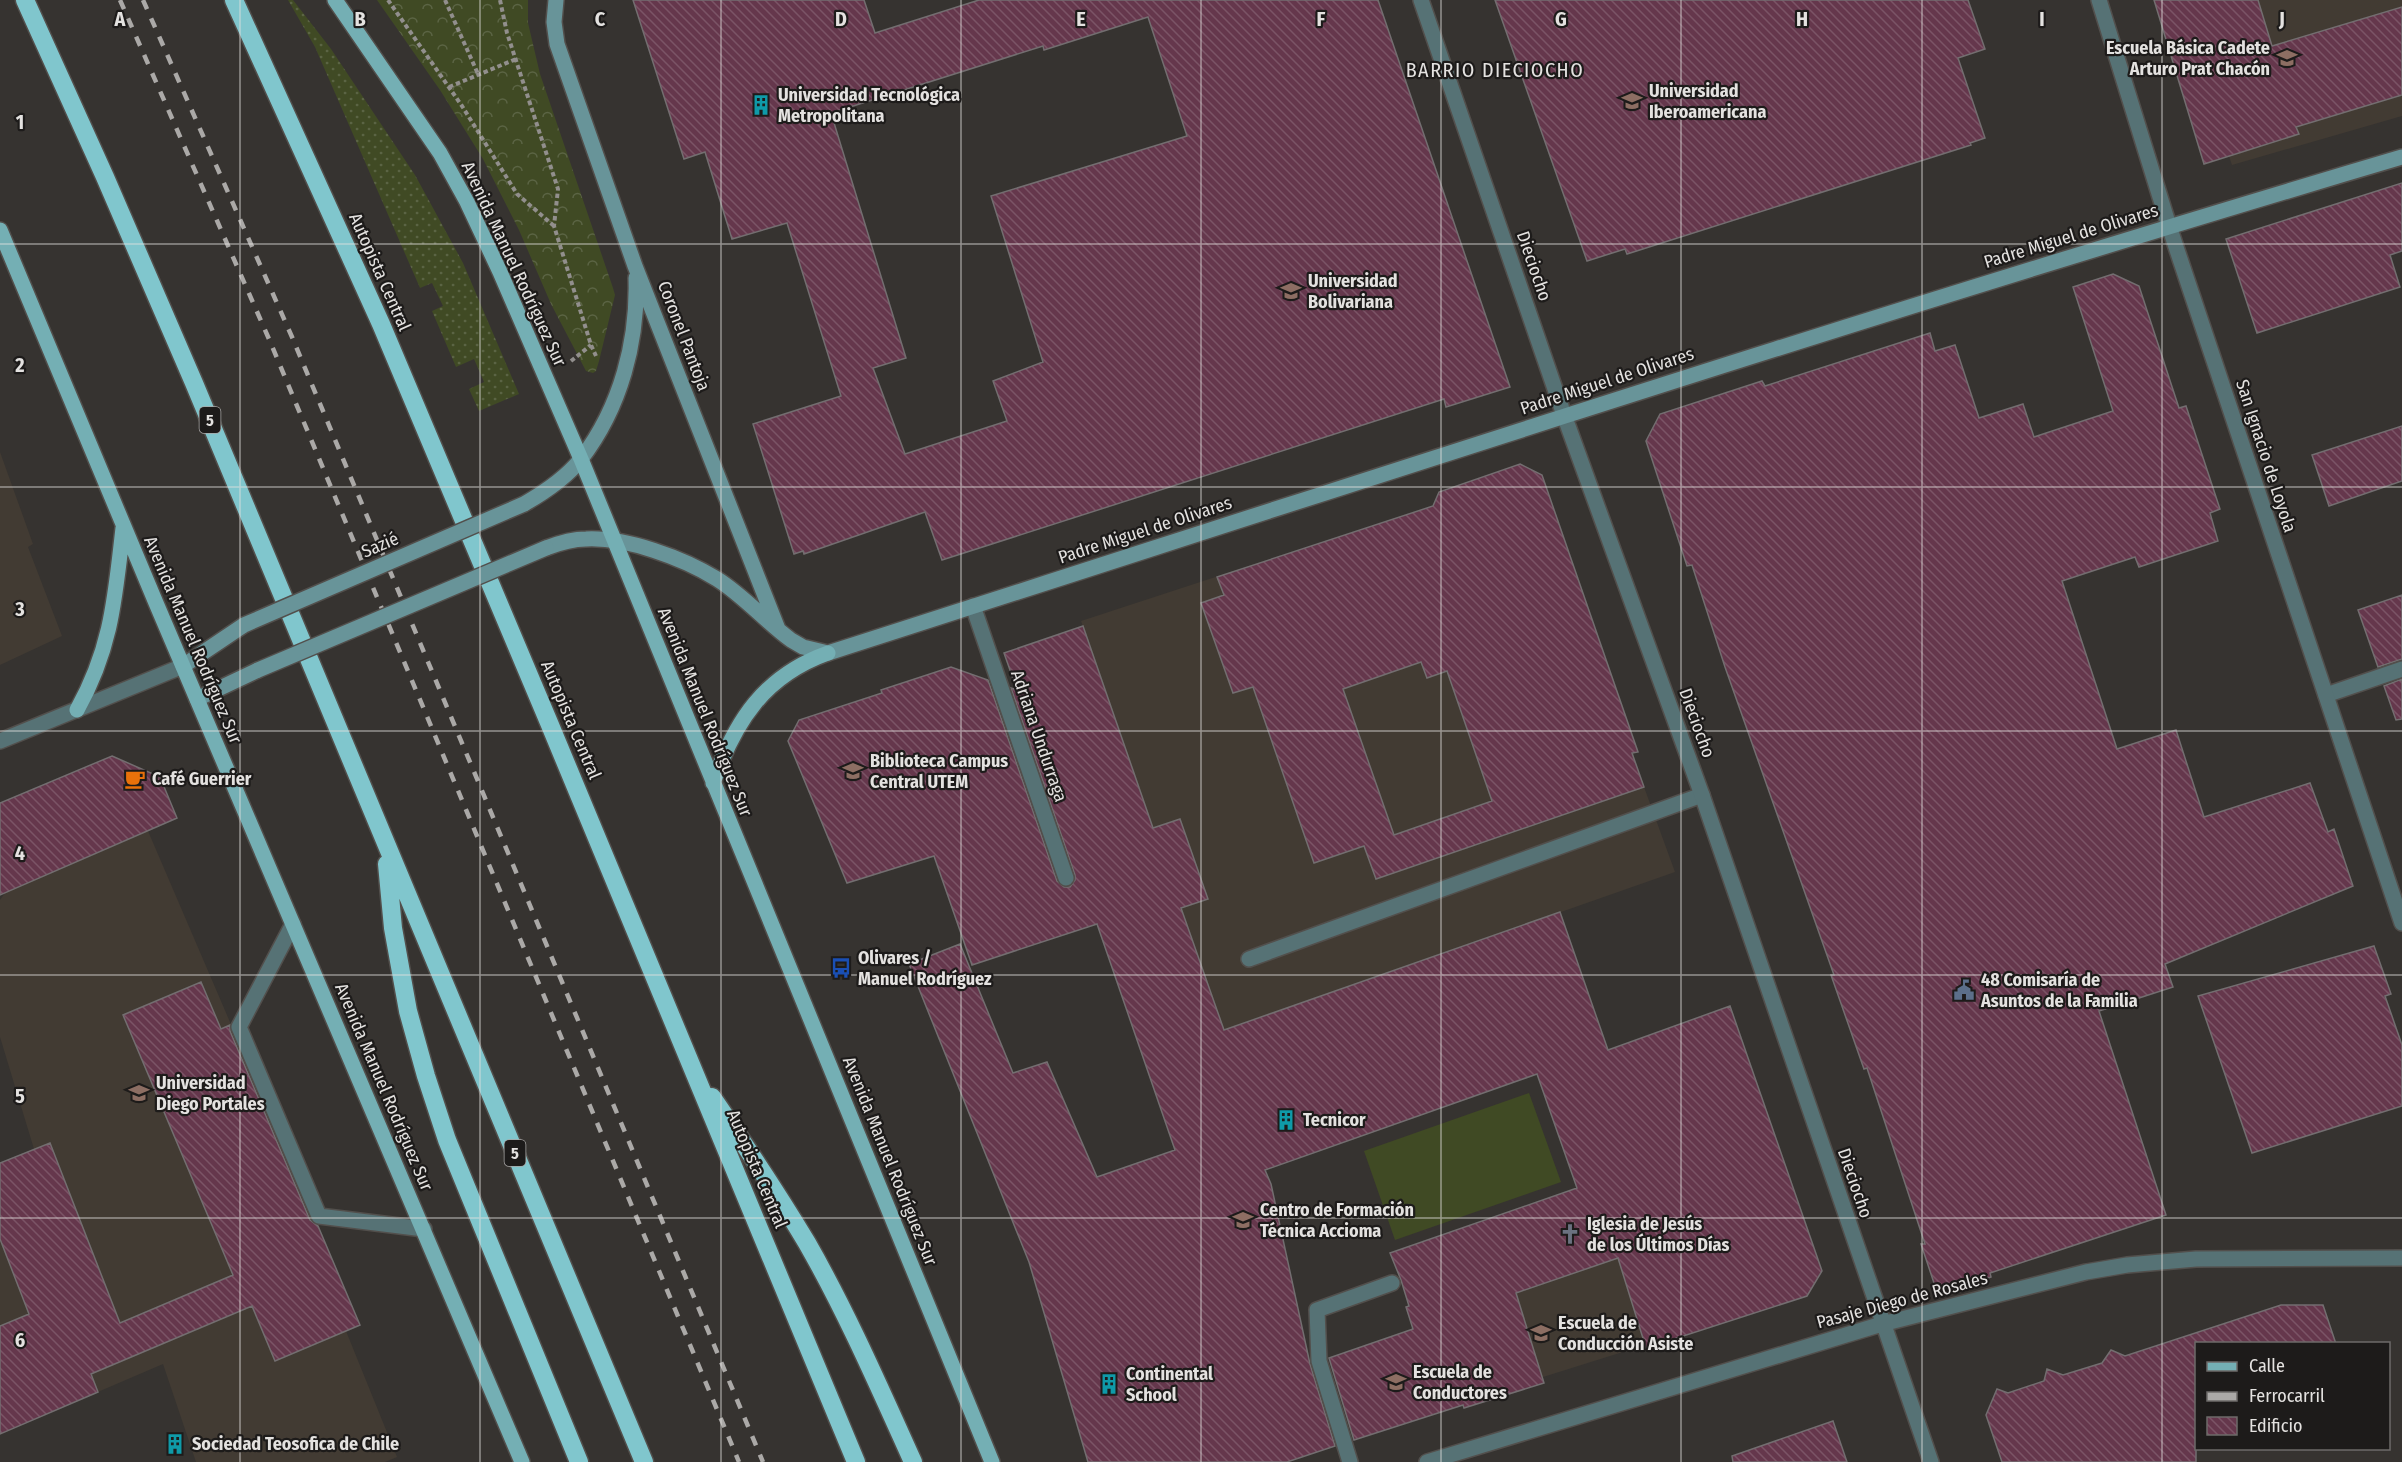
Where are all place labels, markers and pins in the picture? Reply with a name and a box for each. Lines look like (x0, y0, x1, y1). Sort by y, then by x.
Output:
place label: Escuela Básica Cadete Arturo Prat Chacón (2106, 37, 2270, 80)
school or university icon: Escuela Básica Cadete Arturo Prat Chacón (2275, 46, 2299, 70)
place label: Universidad Iberoamericana (1649, 80, 1766, 123)
place label: Universidad Tecnológica Metropolitana (778, 84, 960, 127)
school or university icon: Universidad Iberoamericana (1620, 89, 1644, 113)
building icon: Universidad Tecnológica Metropolitana (749, 93, 773, 117)
place label: Universidad Bolivariana (1308, 270, 1398, 313)
school or university icon: Universidad Bolivariana (1279, 279, 1303, 303)
place label: Biblioteca Campus Central UTEM (870, 750, 1008, 793)
school or university icon: Biblioteca Campus Central UTEM (841, 759, 865, 783)
cafe icon: Café Guerrier (123, 767, 147, 791)
place label: Café Guerrier (152, 768, 252, 790)
place label: Olivares / Manuel Rodríguez (858, 947, 992, 990)
bus stop icon: Olivares / Manuel Rodríguez (829, 956, 853, 980)
place label: 48 Comisaría de Asuntos de la Familia (1980, 969, 2138, 1012)
public building icon: 48 Comisaría de Asuntos de la Familia (1952, 978, 1976, 1002)
place label: Universidad Diego Portales (156, 1072, 265, 1115)
school or university icon: Universidad Diego Portales (127, 1081, 151, 1105)
building icon: Tecnicor (1274, 1108, 1298, 1132)
place label: Tecnicor (1303, 1109, 1366, 1131)
place label: Centro de Formación Técnica Accioma (1260, 1199, 1414, 1242)
school or university icon: Centro de Formación Técnica Accioma (1231, 1208, 1255, 1232)
place label: Iglesia de Jesús de los Últimos Días (1587, 1213, 1729, 1256)
church icon: Iglesia de Jesús de los Últimos Días (1558, 1222, 1582, 1246)
place label: Escuela de Conducción Asiste (1558, 1312, 1693, 1355)
school or university icon: Escuela de Conducción Asiste (1529, 1321, 1553, 1345)
place label: Escuela de Conductores (1413, 1361, 1507, 1404)
place label: Continental School (1126, 1363, 1213, 1406)
school or university icon: Escuela de Conductores (1384, 1370, 1408, 1394)
building icon: Continental School (1097, 1372, 1121, 1396)
building icon: Sociedad Teosofica de Chile (163, 1432, 187, 1456)
place label: Sociedad Teosofica de Chile (192, 1433, 399, 1455)

